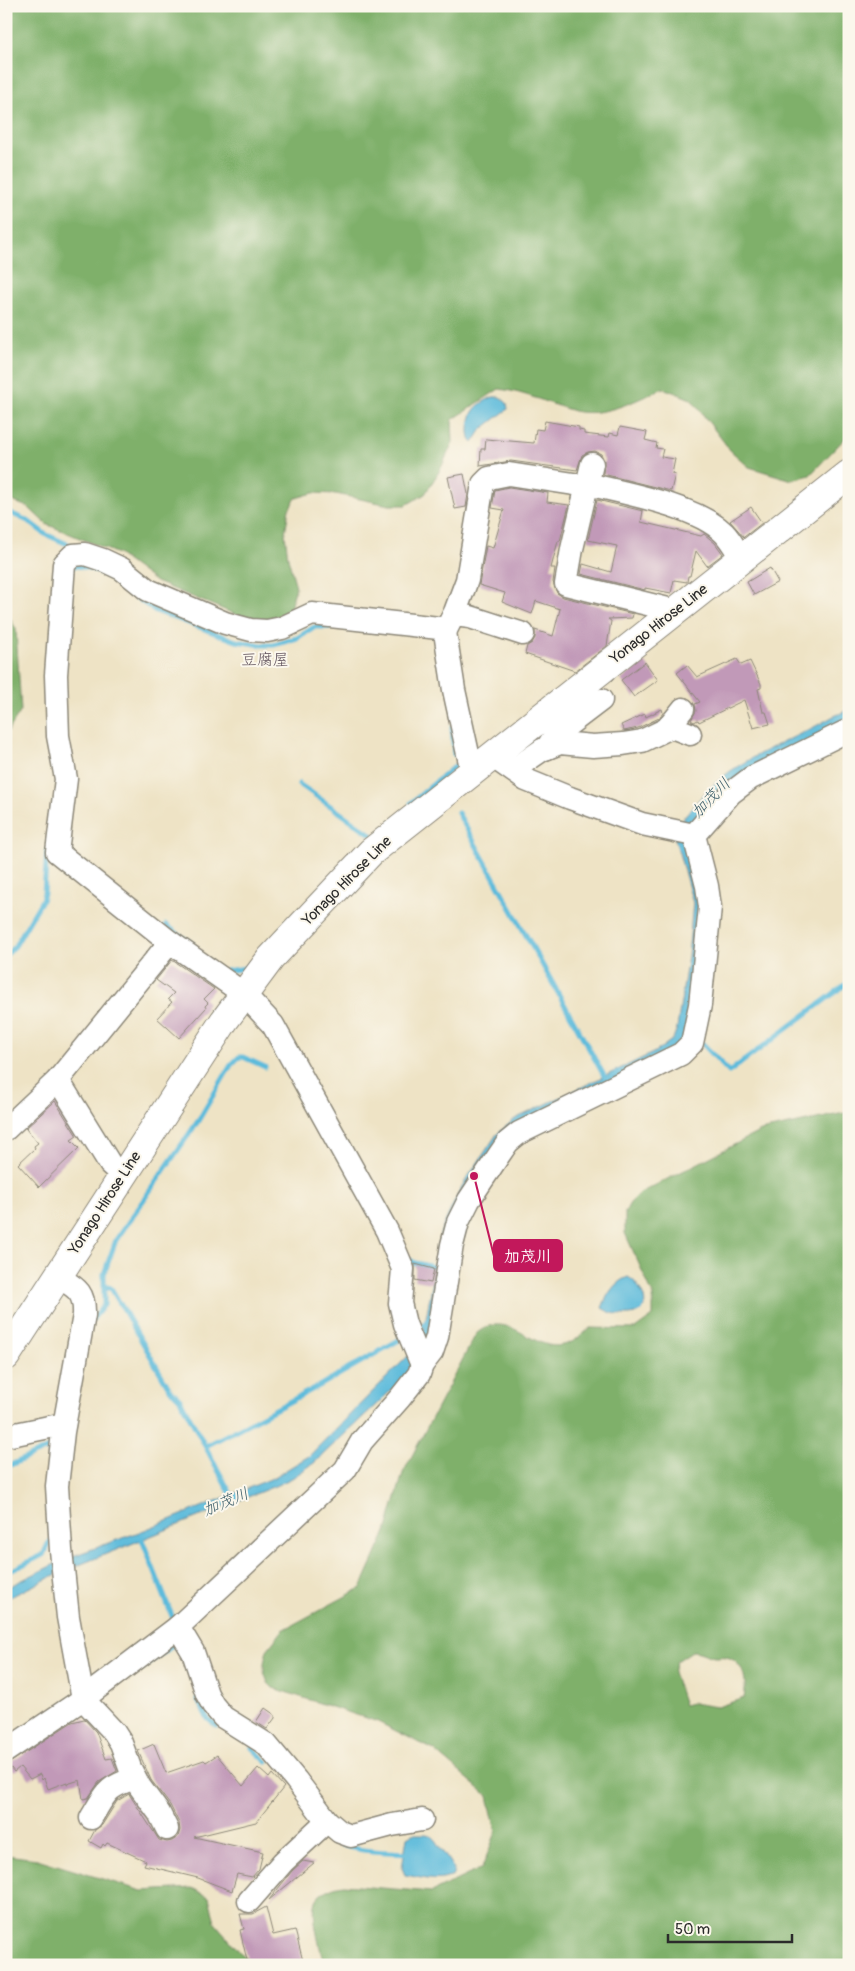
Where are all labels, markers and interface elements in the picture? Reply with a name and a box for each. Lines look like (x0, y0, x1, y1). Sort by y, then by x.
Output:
street label: Yonago Hirose Line (605, 579, 712, 669)
district label: 豆腐屋 (241, 650, 289, 670)
water label: 加茂川 (687, 774, 735, 822)
street label: Yonago Hirose Line (297, 832, 396, 931)
street label: Yonago Hirose Line (64, 1147, 146, 1259)
callout: 加茂川 (494, 1240, 562, 1271)
text: 加茂川 (504, 1247, 552, 1267)
water label: 加茂川 (200, 1483, 252, 1521)
scale bar (668, 1911, 791, 1943)
text: 50 m (675, 1920, 710, 1939)

